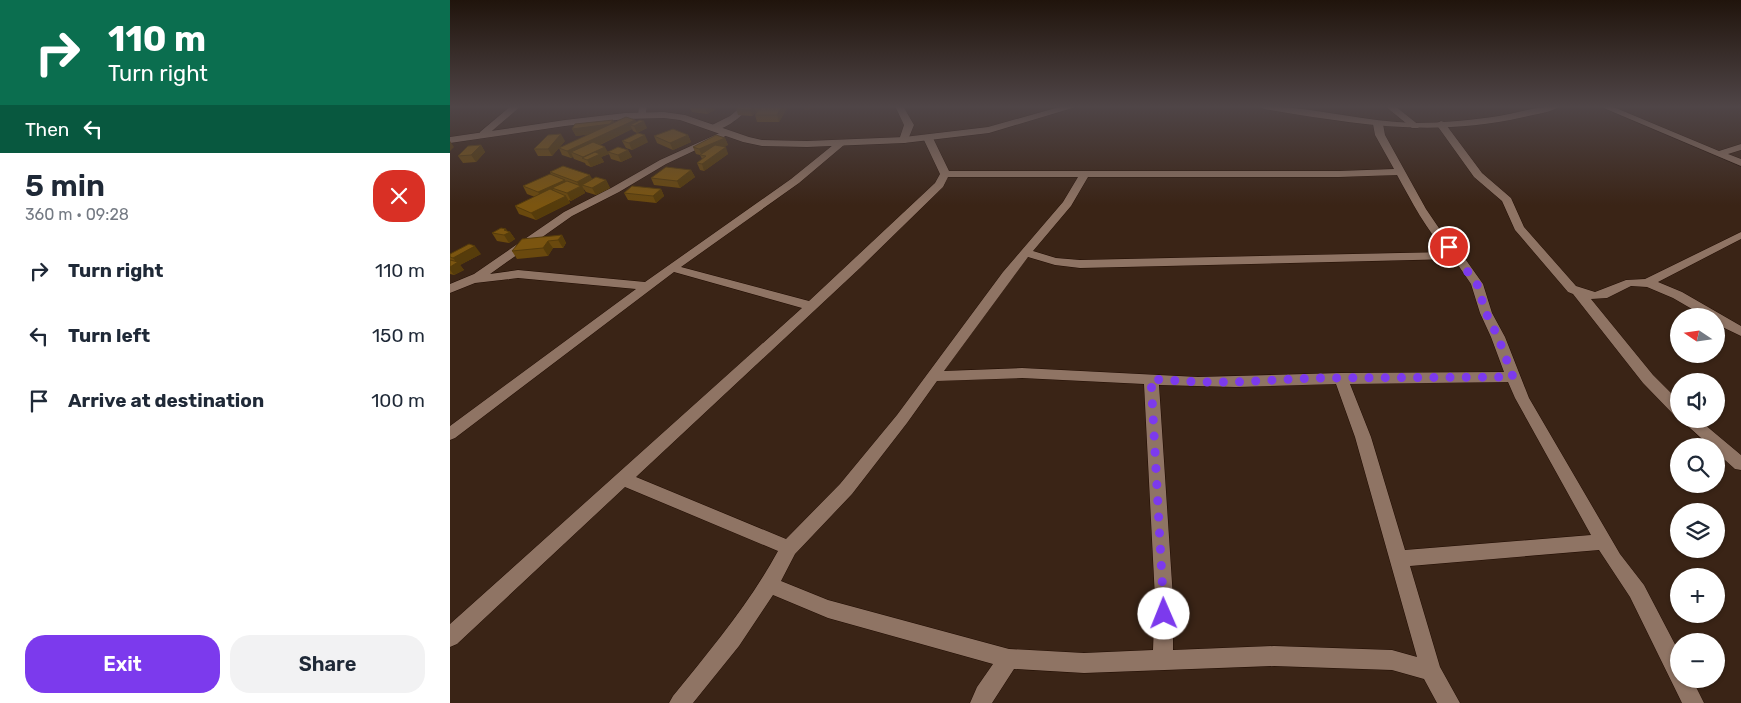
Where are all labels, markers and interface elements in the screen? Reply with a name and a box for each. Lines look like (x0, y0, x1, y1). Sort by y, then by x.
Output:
text: 110 m (108, 18, 206, 60)
icon: right (25, 20, 90, 85)
text: Turn right (108, 60, 208, 87)
icon: left (79, 115, 107, 143)
text: Then (25, 118, 69, 141)
text: 5 min (25, 168, 105, 204)
button: close (373, 170, 425, 222)
text: 360 m · 09:28 (25, 205, 129, 224)
pin (1428, 226, 1470, 268)
icon: arrive (1435, 233, 1463, 261)
icon: right (25, 257, 53, 285)
text: Turn right (68, 259, 163, 282)
text: 110 m (375, 259, 425, 282)
north arrow (1670, 308, 1725, 362)
map controls (1670, 308, 1725, 688)
icon: left (25, 322, 53, 350)
text: Turn left (68, 324, 150, 347)
text: 150 m (372, 324, 425, 347)
button: sound (1670, 373, 1725, 428)
icon: arrive (25, 387, 53, 415)
text: Arrive at destination (68, 389, 264, 412)
text: 100 m (371, 389, 425, 412)
button: search (1670, 438, 1725, 493)
button: layers (1670, 503, 1725, 558)
button: + (1670, 568, 1725, 623)
position arrow (1137, 587, 1189, 639)
button: − (1670, 633, 1725, 688)
button: Exit (25, 635, 220, 693)
button: Share (230, 635, 425, 693)

